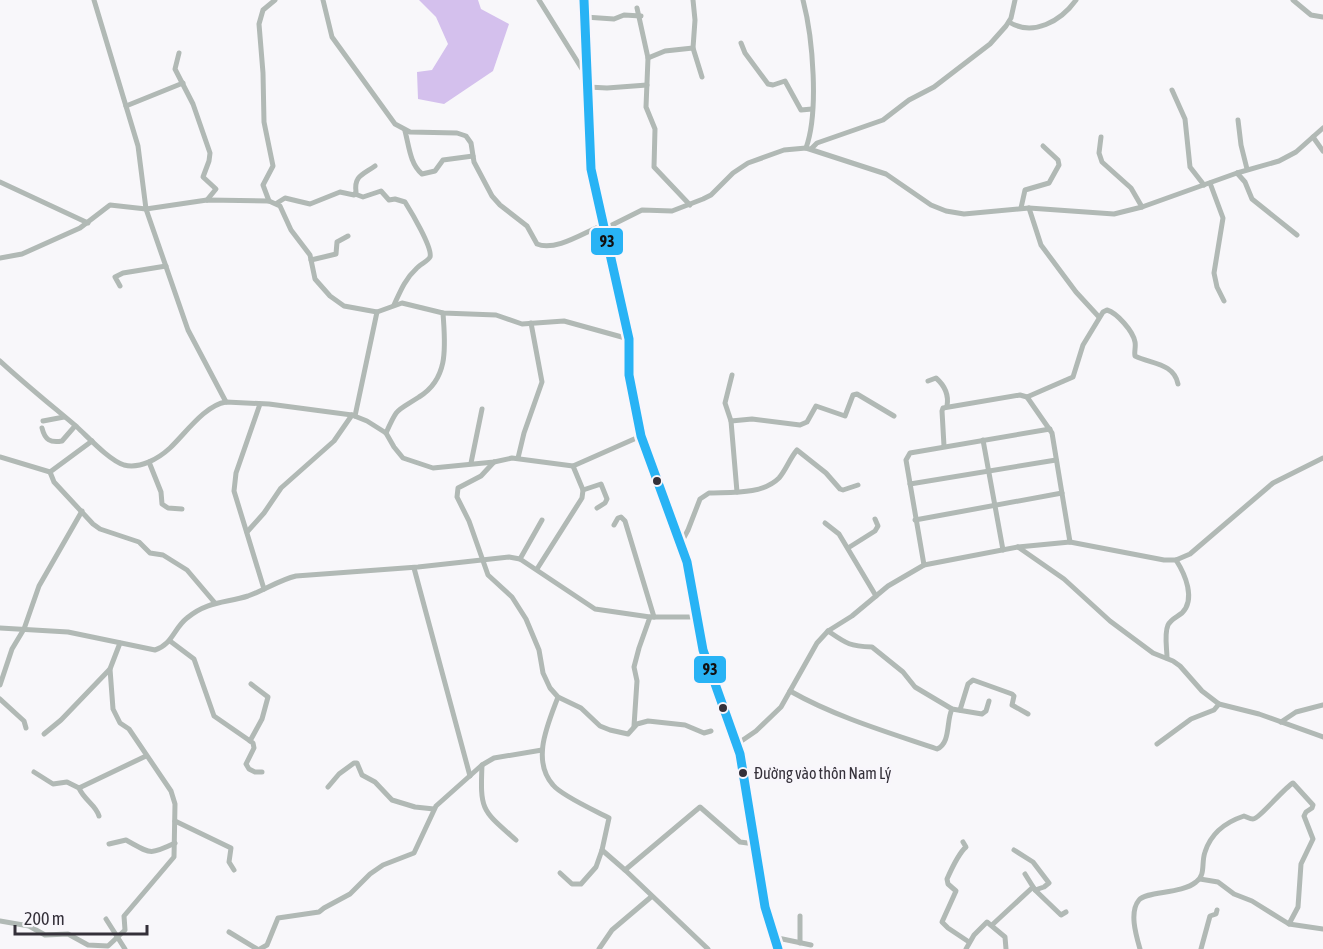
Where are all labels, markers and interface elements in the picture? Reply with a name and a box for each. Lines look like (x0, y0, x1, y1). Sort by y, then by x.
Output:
line badge: 93 (590, 227, 624, 256)
text: 93 (599, 232, 615, 250)
unlabelled marker (651, 475, 663, 487)
line badge: 93 (693, 655, 727, 684)
text: 93 (702, 660, 718, 678)
unlabelled marker (717, 702, 729, 714)
place label: Đường vào thôn Nam Lý (754, 764, 892, 783)
marker: Đường vào thôn Nam Lý (737, 767, 749, 779)
scale bar (15, 898, 147, 936)
text: 200 m (24, 908, 65, 929)

